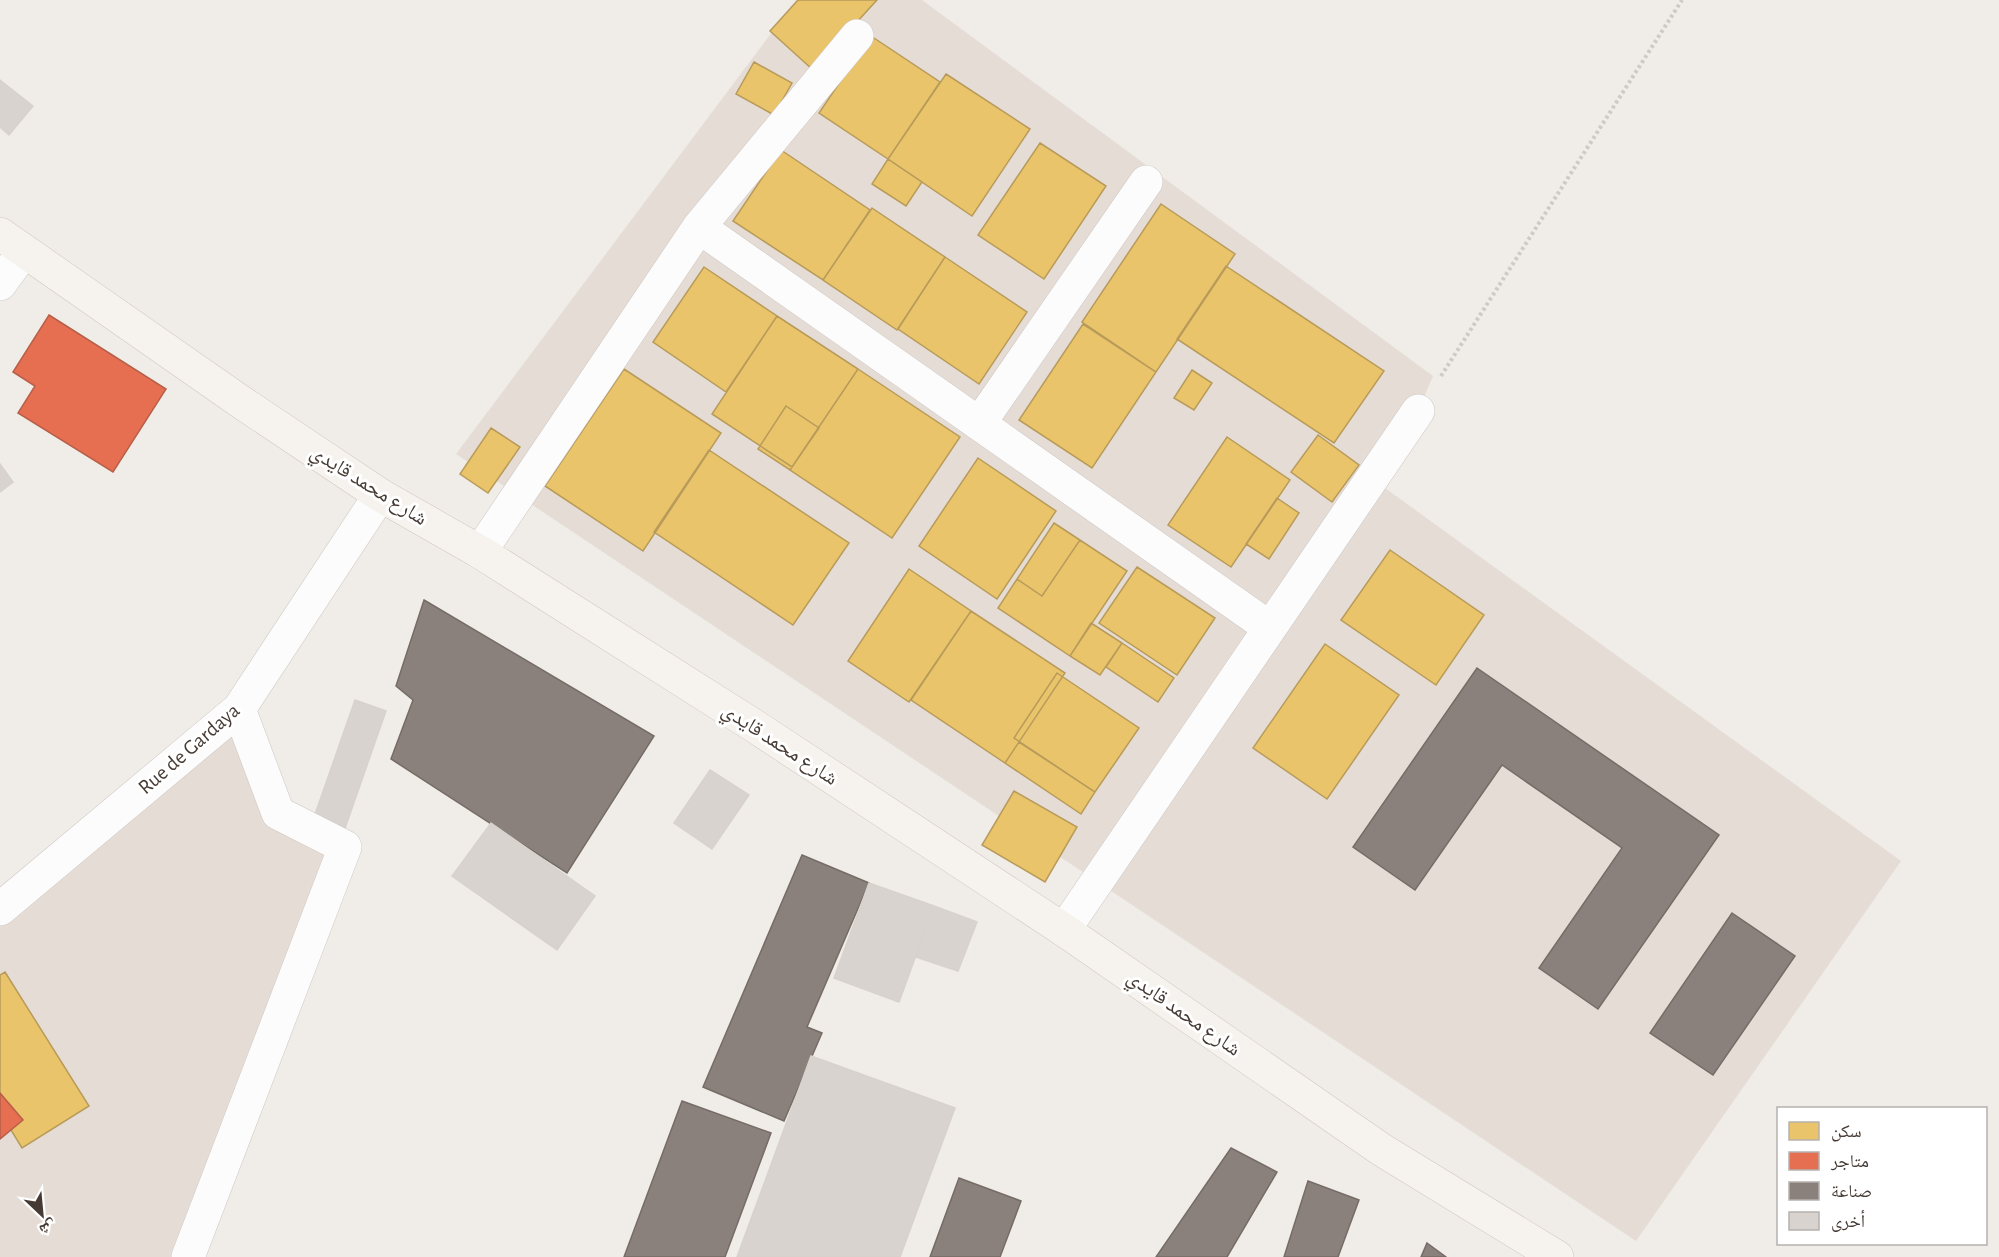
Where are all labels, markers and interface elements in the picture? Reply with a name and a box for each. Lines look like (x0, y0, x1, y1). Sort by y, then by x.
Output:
street label: شارع محمد قايدي (304, 441, 431, 534)
street label: Rue de Gardaya (134, 699, 244, 798)
street label: شارع محمد قايدي (715, 699, 842, 794)
street label: شارع محمد قايدي (1120, 966, 1245, 1064)
legend (1777, 1107, 1987, 1245)
text: سكن (1831, 1123, 1862, 1142)
text: متاجر (1830, 1153, 1869, 1171)
text: صناعة (1831, 1183, 1872, 1201)
north arrow (12, 1185, 72, 1245)
text: أخرى (1831, 1210, 1865, 1232)
text: ش (37, 1216, 59, 1239)

